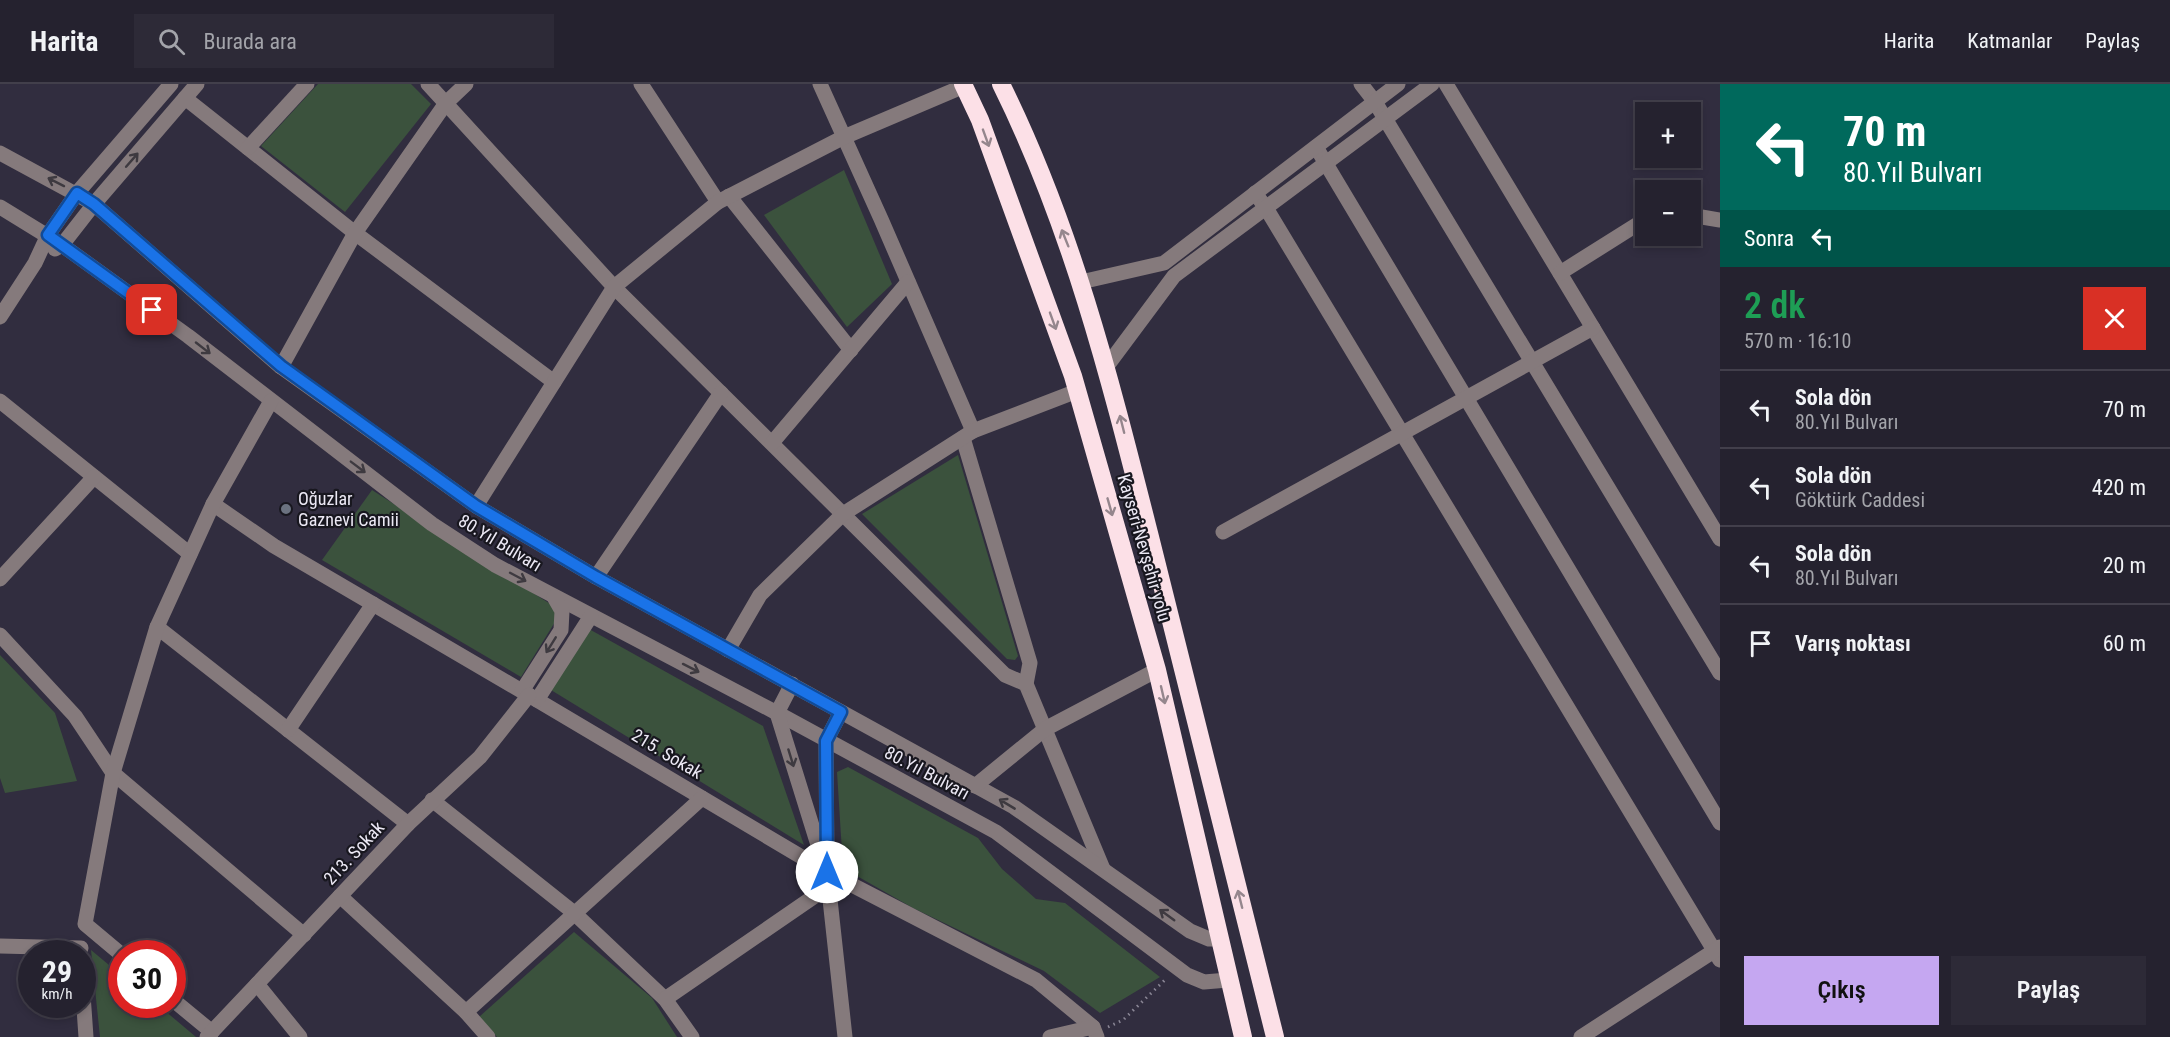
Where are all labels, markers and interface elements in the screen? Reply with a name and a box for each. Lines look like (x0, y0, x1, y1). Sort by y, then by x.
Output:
search box (134, 14, 554, 68)
text: Harita (30, 25, 98, 58)
icon: search (155, 25, 188, 58)
text: Burada ara (203, 29, 297, 54)
text: Harita (1884, 29, 1934, 53)
text: Katmanlar (1967, 29, 2052, 53)
text: Paylaş (2085, 29, 2140, 53)
map controls (1635, 102, 1701, 246)
button: + (1635, 102, 1701, 168)
text: 70 m (1843, 107, 1926, 156)
icon: left (1744, 108, 1822, 186)
one-way arrow (982, 128, 993, 146)
one-way arrow (125, 153, 139, 168)
text: 80.Yıl Bulvarı (1843, 157, 1983, 189)
one-way arrow (47, 176, 65, 188)
button: − (1635, 180, 1701, 246)
icon: left (1806, 222, 1839, 255)
text: Sonra (1744, 226, 1794, 251)
one-way arrow (1059, 229, 1070, 248)
pin (126, 284, 177, 335)
text: 2 dk (1744, 285, 1805, 327)
button: close (2083, 287, 2146, 350)
icon: arrive (135, 293, 168, 326)
one-way arrow (1048, 311, 1059, 330)
text: 570 m · 16:10 (1744, 329, 1851, 353)
one-way arrow (195, 342, 211, 355)
text: Sola dön (1795, 385, 1871, 410)
icon: left (1744, 393, 1777, 426)
text: 70 m (2103, 397, 2146, 422)
text: 80.Yıl Bulvarı (1795, 410, 1898, 434)
one-way arrow (1115, 415, 1127, 434)
one-way arrow (349, 461, 365, 473)
text: Sola dön (1795, 463, 1871, 488)
icon: left (1744, 471, 1777, 504)
street label: Kayseri-Nevşehir yolu (1113, 472, 1176, 624)
text: 420 m (2092, 475, 2146, 500)
place label: Oğuzlar Gaznevi Camii (298, 488, 399, 530)
text: Göktürk Caddesi (1795, 488, 1925, 512)
one-way arrow (1105, 497, 1116, 516)
marker: Oğuzlar Gaznevi Camii (279, 502, 293, 516)
street label: 80.Yıl Bulvarı (455, 510, 546, 576)
text: Sola dön (1795, 541, 1871, 566)
icon: left (1744, 549, 1777, 582)
text: 20 m (2103, 553, 2146, 578)
text: 80.Yıl Bulvarı (1795, 566, 1898, 590)
one-way arrow (509, 572, 527, 584)
icon: arrive (1744, 627, 1777, 660)
text: Varış noktası (1795, 631, 1911, 656)
text: 60 m (2103, 631, 2146, 656)
one-way arrow (545, 636, 557, 653)
one-way arrow (681, 663, 699, 674)
one-way arrow (1157, 685, 1169, 704)
street label: 215. Sokak (628, 724, 706, 783)
street label: 80.Yıl Bulvarı (881, 741, 973, 804)
one-way arrow (786, 748, 797, 767)
one-way arrow (999, 797, 1016, 809)
street label: 213. Sokak (319, 817, 388, 889)
position arrow (795, 840, 859, 904)
one-way arrow (1234, 890, 1246, 909)
one-way arrow (1159, 909, 1175, 921)
speed limit sign: 30 (108, 940, 186, 1018)
text: 29 (42, 954, 72, 989)
button: Çıkış (1744, 956, 1939, 1025)
button: Paylaş (1951, 956, 2146, 1025)
text: km/h (42, 985, 72, 1003)

